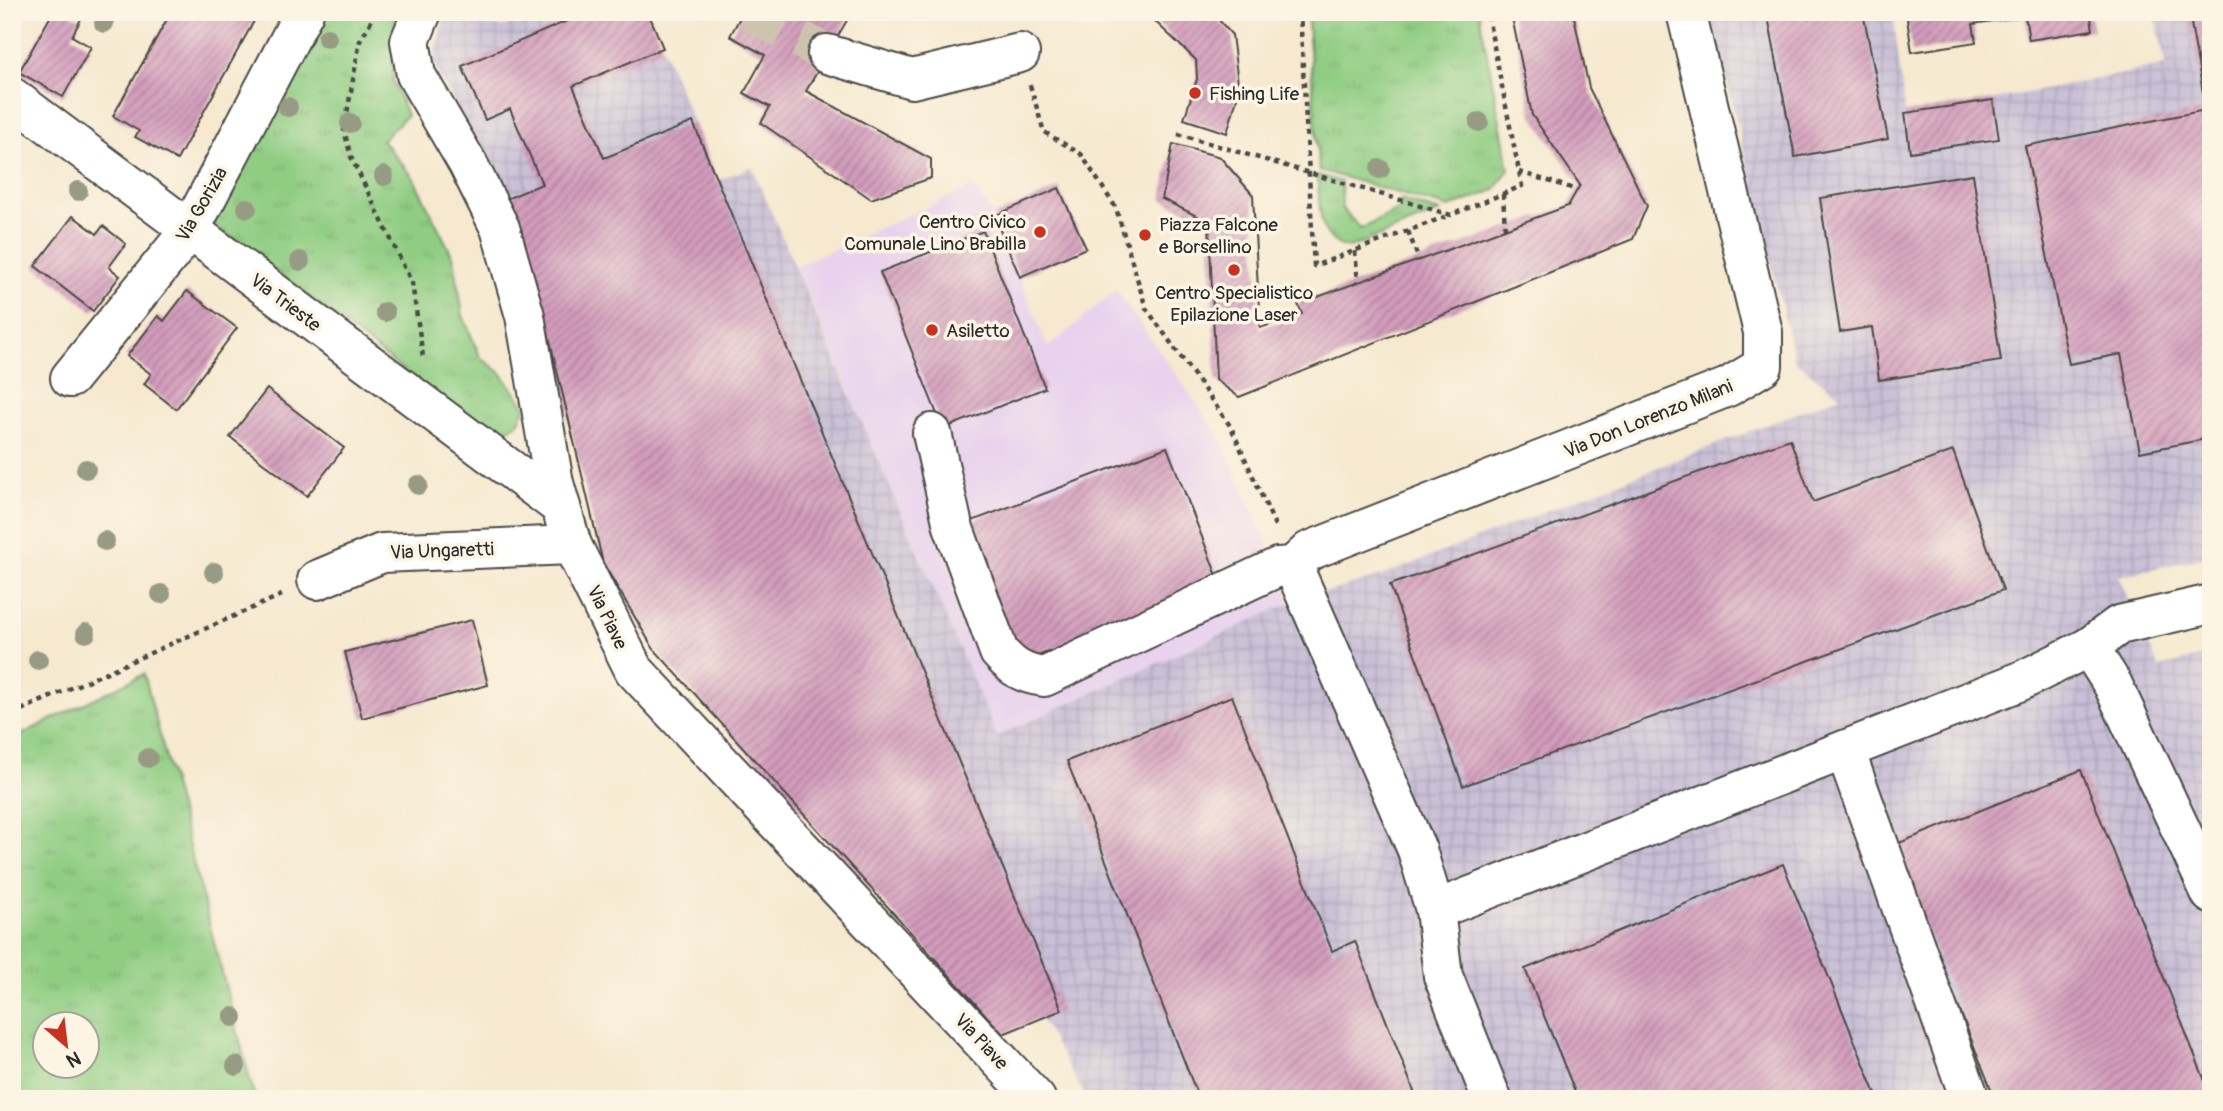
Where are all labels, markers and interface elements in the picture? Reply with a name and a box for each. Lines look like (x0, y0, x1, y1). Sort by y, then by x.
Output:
place label: Fishing Life (1209, 82, 1300, 106)
marker: Fishing Life (1187, 85, 1203, 101)
street label: Via Gorizia (171, 163, 233, 246)
place label: Centro Civico Comunale Lino Brabilla (844, 210, 1026, 256)
place label: Piazza Falcone e Borsellino (1159, 213, 1279, 259)
marker: Centro Civico Comunale Lino Brabilla (1032, 224, 1048, 240)
marker: Piazza Falcone e Borsellino (1137, 227, 1153, 243)
marker: Centro Specialistico Epilazione Laser (1226, 262, 1242, 278)
street label: Via Trieste (245, 268, 326, 338)
place label: Centro Specialistico Epilazione Laser (1155, 281, 1313, 327)
place label: Asiletto (946, 319, 1010, 343)
marker: Asiletto (924, 322, 940, 338)
street label: Via Don Lorenzo Milani (1561, 374, 1736, 464)
street label: Via Ungaretti (390, 537, 494, 565)
street label: Via Piave (581, 581, 633, 654)
street label: Via Piave (949, 1009, 1014, 1075)
north arrow (32, 1010, 102, 1080)
text: N (62, 1046, 85, 1073)

